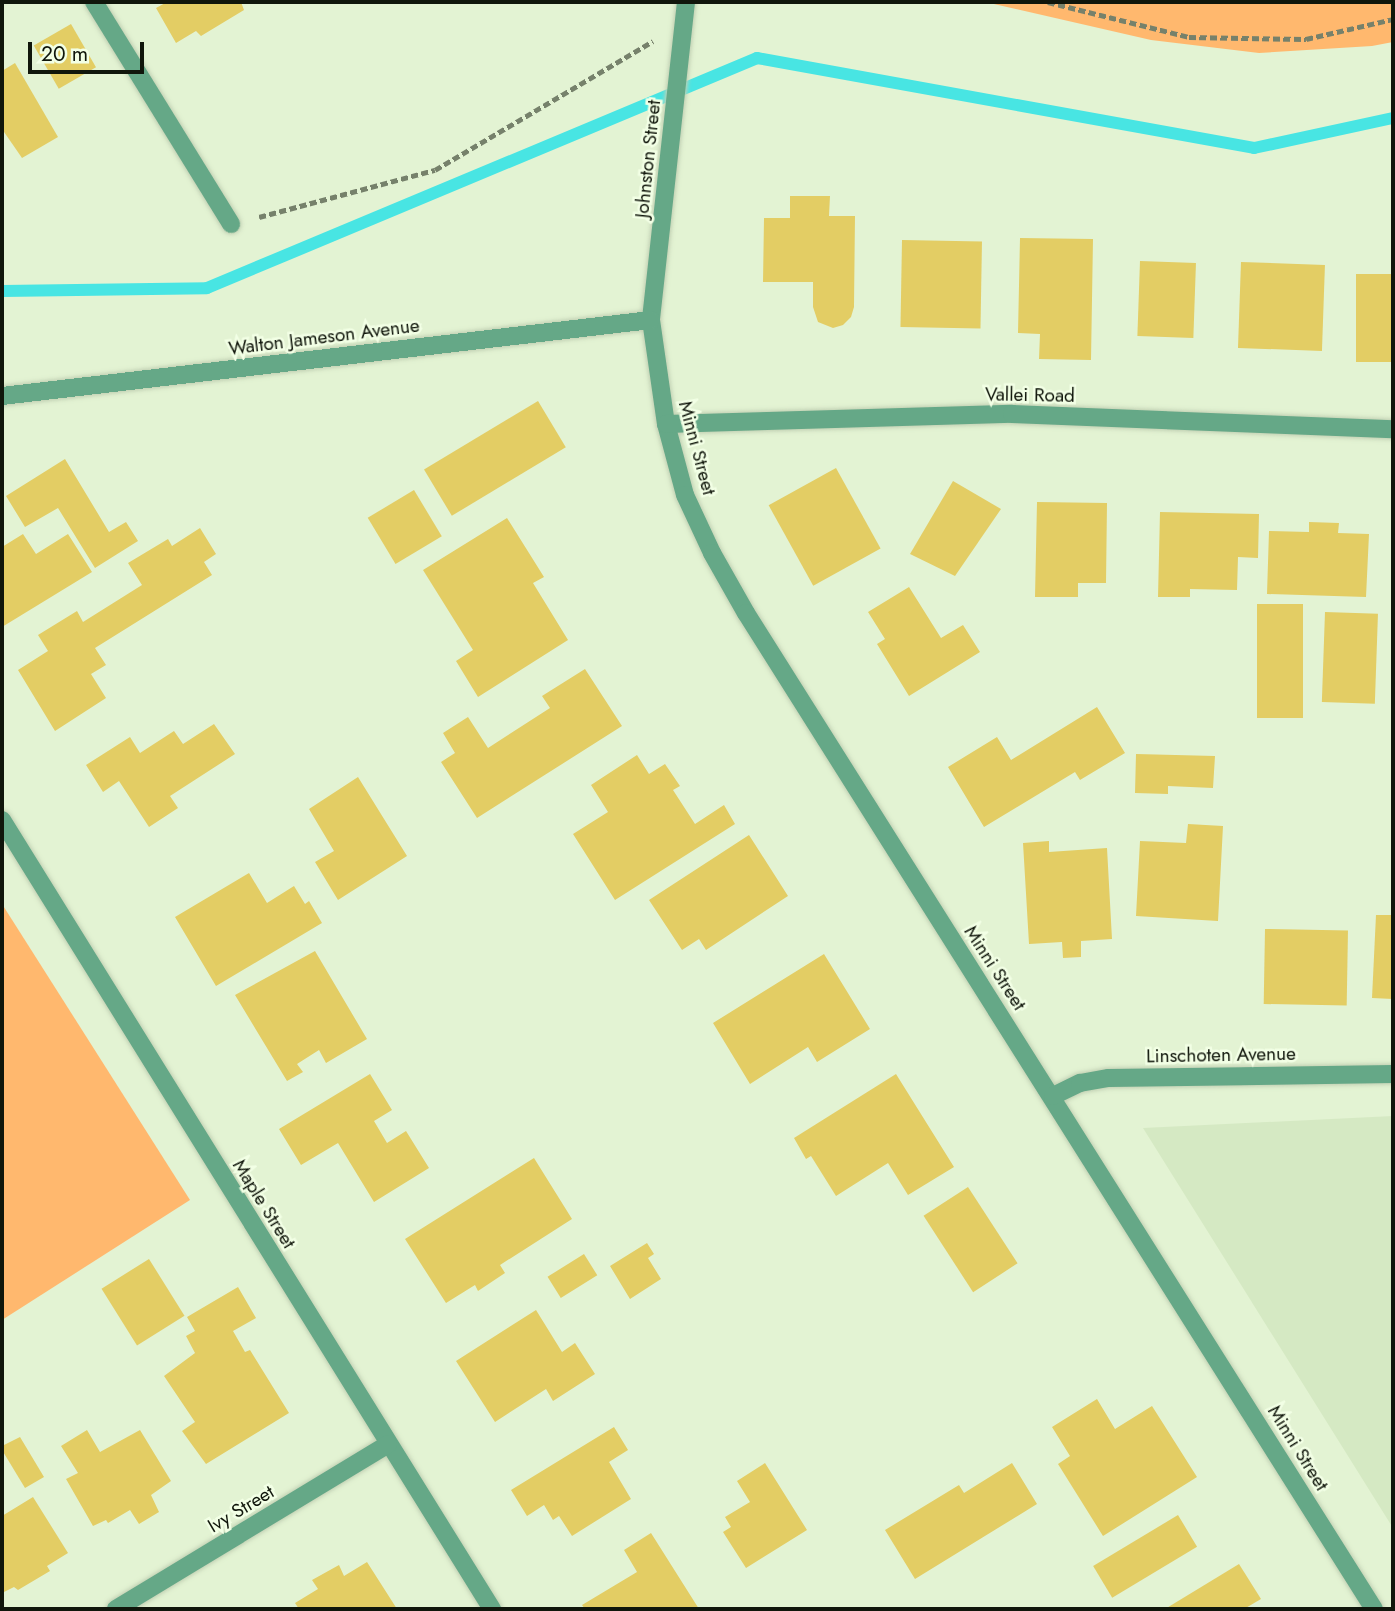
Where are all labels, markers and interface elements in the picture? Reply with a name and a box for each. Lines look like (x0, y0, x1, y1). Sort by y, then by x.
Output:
scale bar (32, 28, 147, 72)
text: 20 m (41, 39, 88, 69)
street label: Johnston Street (630, 99, 666, 219)
street label: Walton Jameson Avenue (227, 314, 421, 360)
street label: Vallei Road (985, 383, 1075, 407)
street label: Minni Street (674, 399, 720, 497)
street label: Minni Street (959, 921, 1031, 1015)
street label: Linschoten Avenue (1146, 1042, 1296, 1068)
street label: Maple Street (228, 1155, 300, 1253)
street label: Minni Street (1263, 1401, 1333, 1495)
street label: Ivy Street (204, 1480, 278, 1538)

